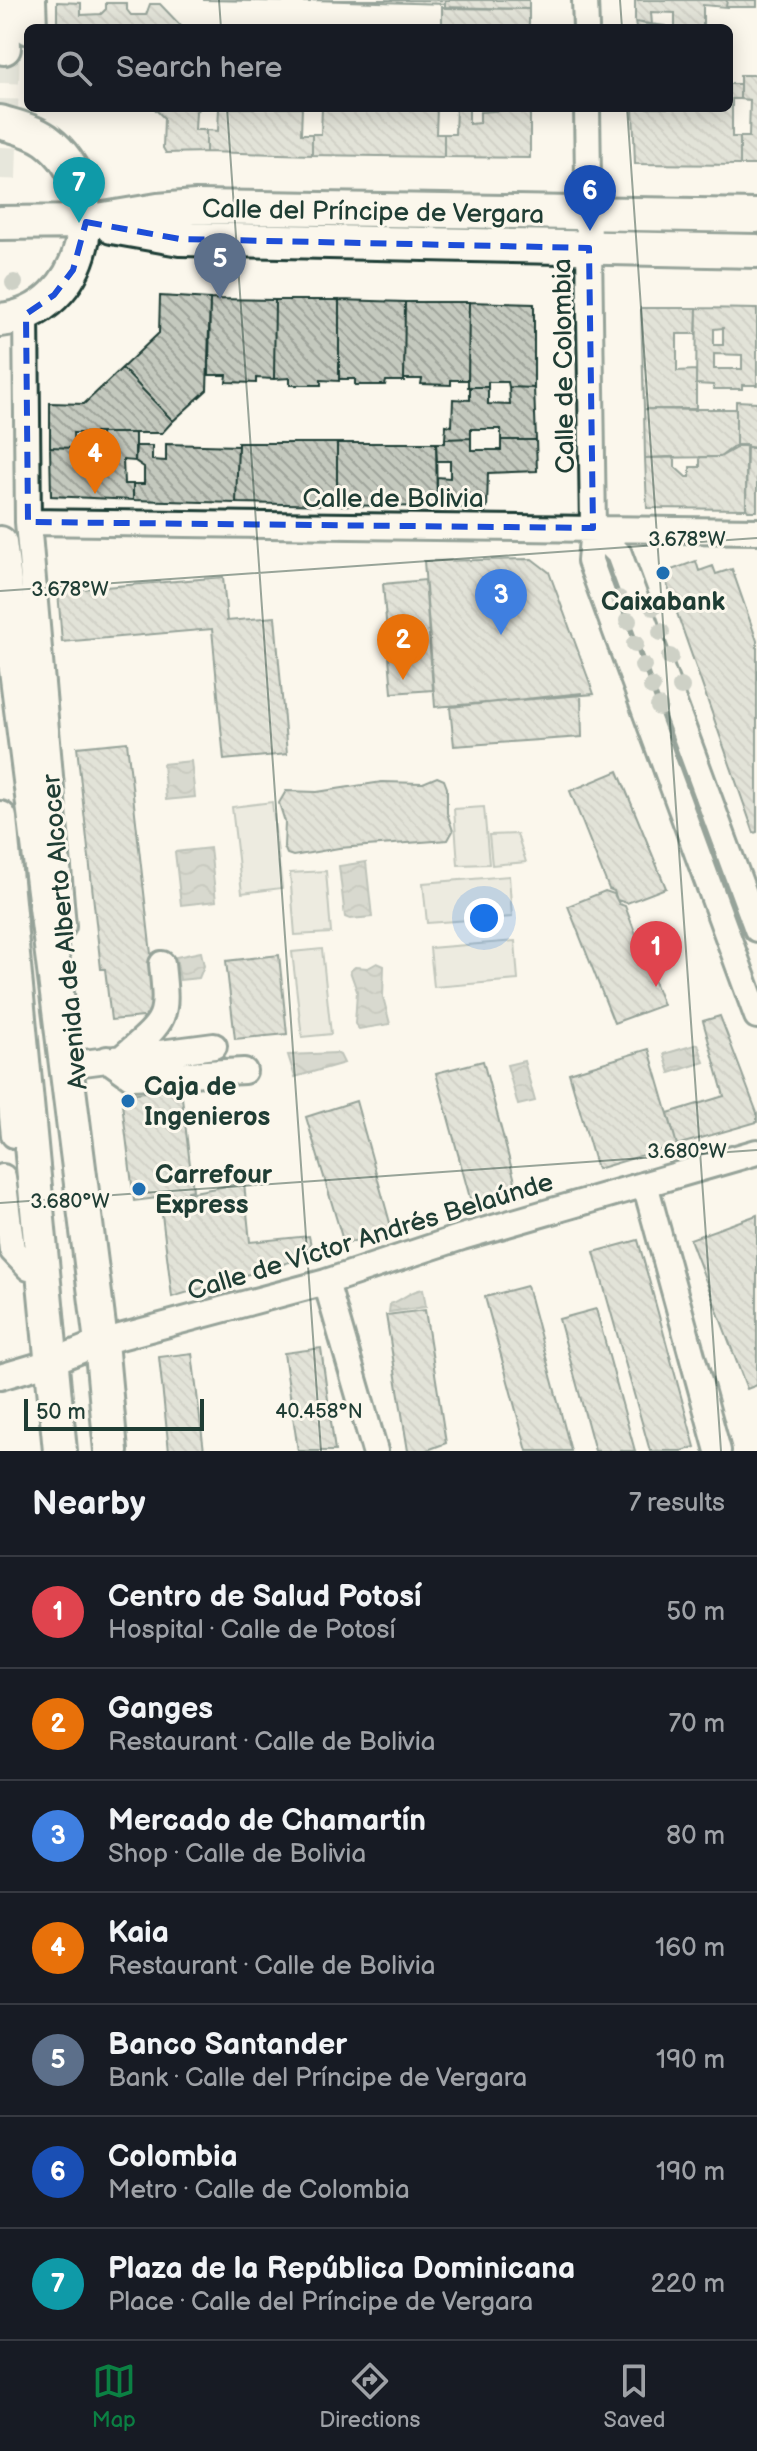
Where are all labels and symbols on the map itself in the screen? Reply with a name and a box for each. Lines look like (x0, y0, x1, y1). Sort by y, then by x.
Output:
pin: 7 (53, 157, 105, 223)
pin: 6 (564, 165, 616, 231)
street label: Calle del Príncipe de Vergara (202, 194, 544, 231)
pin: 5 (194, 233, 246, 299)
street label: Calle de Colombia (547, 258, 582, 474)
pin: 4 (69, 428, 121, 494)
street label: Calle de Bolivia (302, 484, 484, 515)
text: 3.678°W (648, 528, 726, 552)
marker: Caixabank (654, 564, 672, 582)
pin: 3 (475, 569, 527, 635)
text: 3.678°W (31, 578, 109, 602)
place label: Caixabank (601, 587, 725, 618)
pin: 2 (377, 614, 429, 680)
street label: Avenida de Alberto Alcocer (36, 772, 95, 1091)
your location (464, 898, 504, 938)
pin: 1 (630, 921, 682, 987)
place label: Caja de Ingenieros (144, 1072, 270, 1133)
marker: Caja de Ingenieros (119, 1092, 137, 1110)
text: 3.680°W (647, 1140, 727, 1164)
place label: Carrefour Express (155, 1160, 273, 1221)
street label: Calle de Víctor Andrés Belaúnde (184, 1167, 557, 1308)
marker: Carrefour Express (130, 1180, 148, 1198)
text: 3.680°W (30, 1190, 110, 1214)
scale bar (24, 1395, 204, 1431)
text: 40.458°N (275, 1400, 363, 1424)

